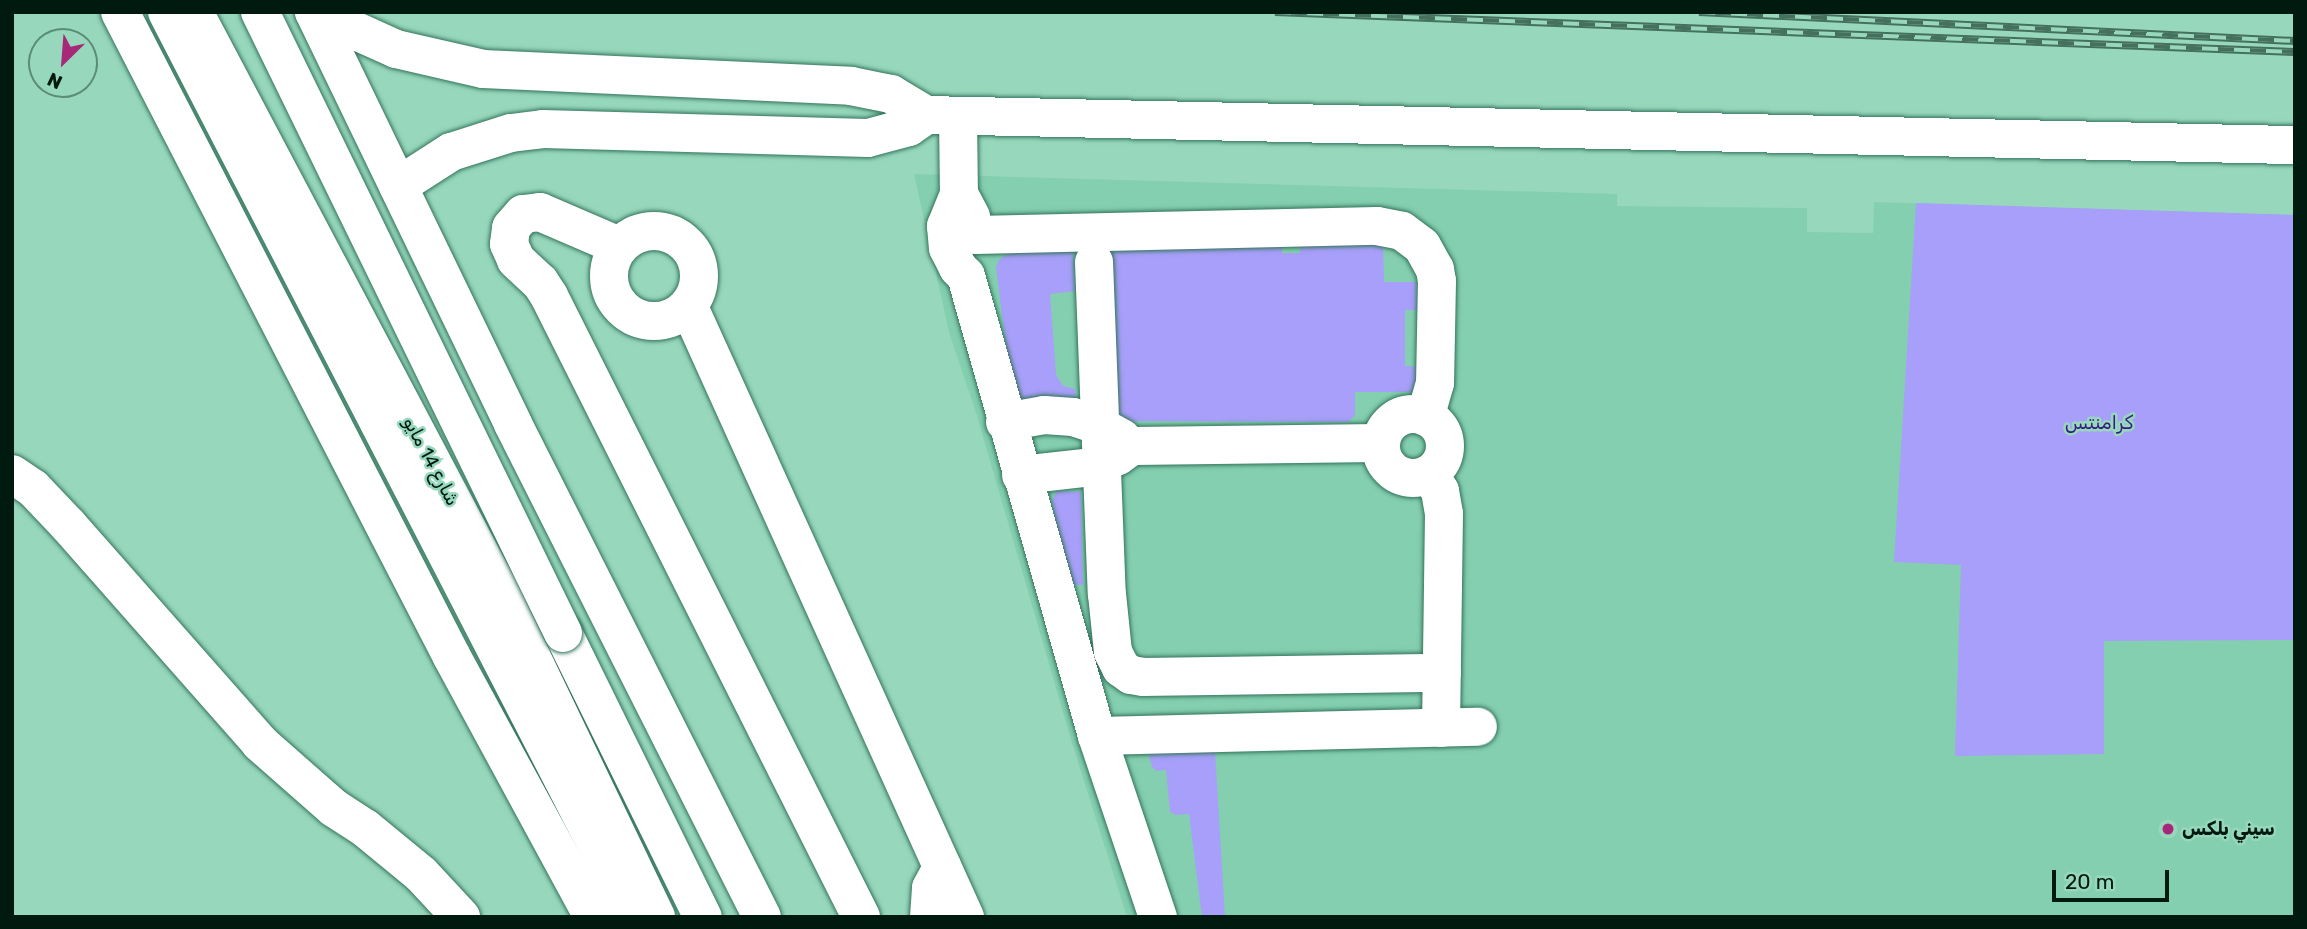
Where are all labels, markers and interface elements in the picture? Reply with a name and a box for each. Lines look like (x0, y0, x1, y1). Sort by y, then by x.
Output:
north arrow (28, 28, 98, 98)
text: N (44, 67, 66, 94)
street label: شارع 14 مايو (398, 412, 464, 510)
park label: كرامنتس (2065, 412, 2133, 434)
place label: سيني بلكس (2182, 818, 2275, 840)
marker: سيني بلكس (2160, 821, 2176, 837)
scale bar (2055, 856, 2172, 900)
text: 20 m (2065, 869, 2114, 894)

